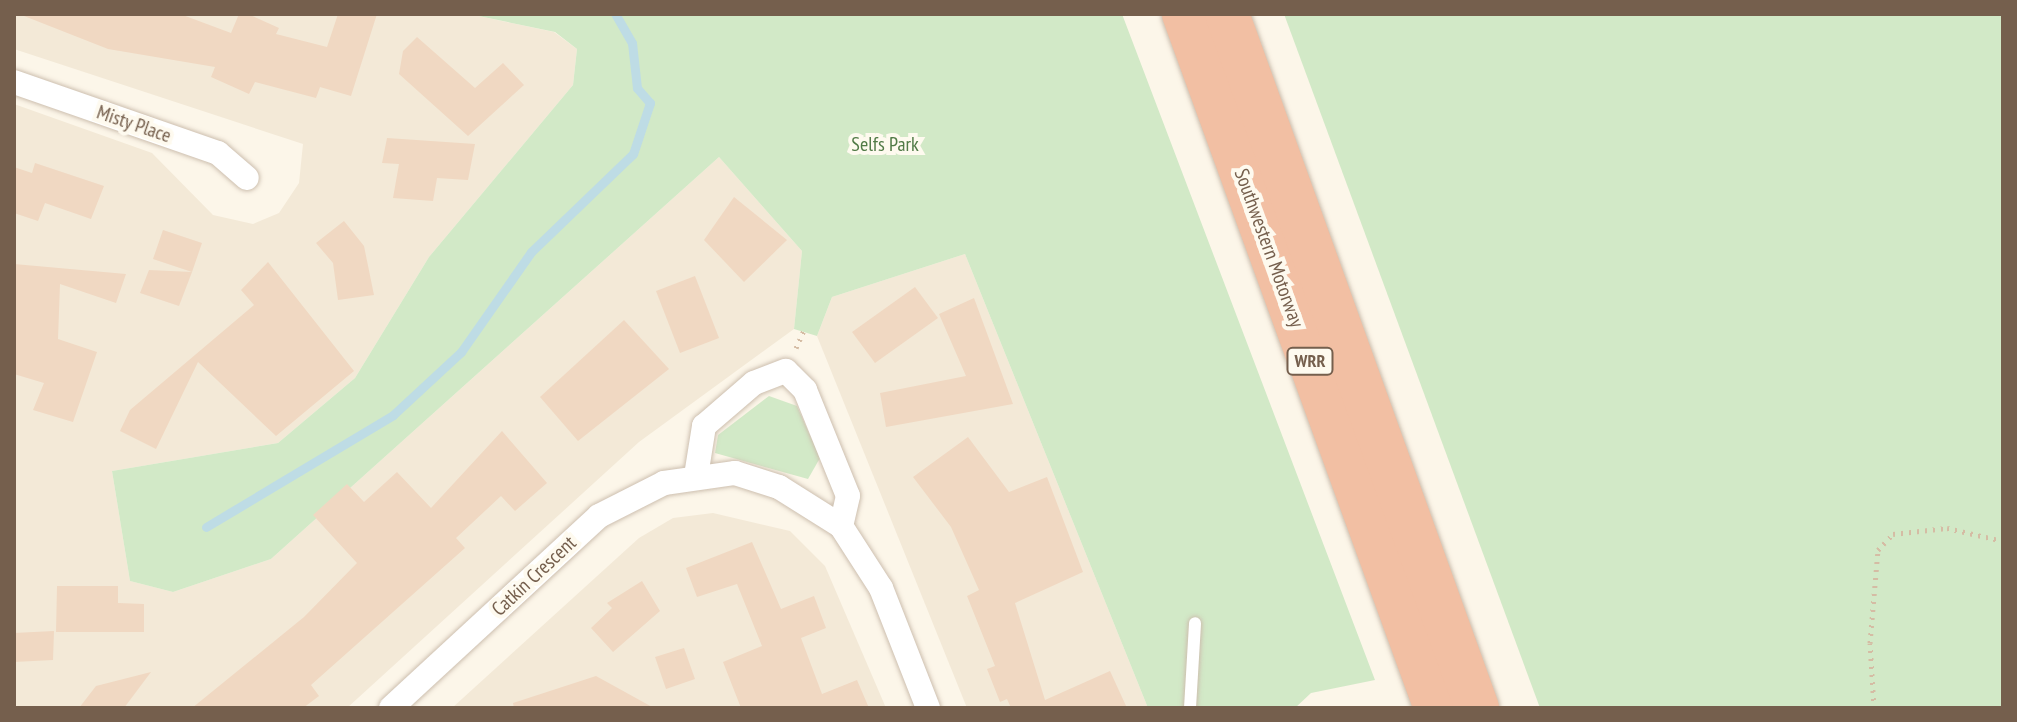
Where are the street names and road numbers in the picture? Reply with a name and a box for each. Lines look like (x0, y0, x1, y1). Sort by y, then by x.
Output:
street label: Misty Place (93, 100, 175, 148)
street label: Southwestern Motorway (1229, 165, 1309, 331)
road number: WRR (1286, 347, 1334, 375)
street label: Catkin Crescent (487, 531, 581, 621)

